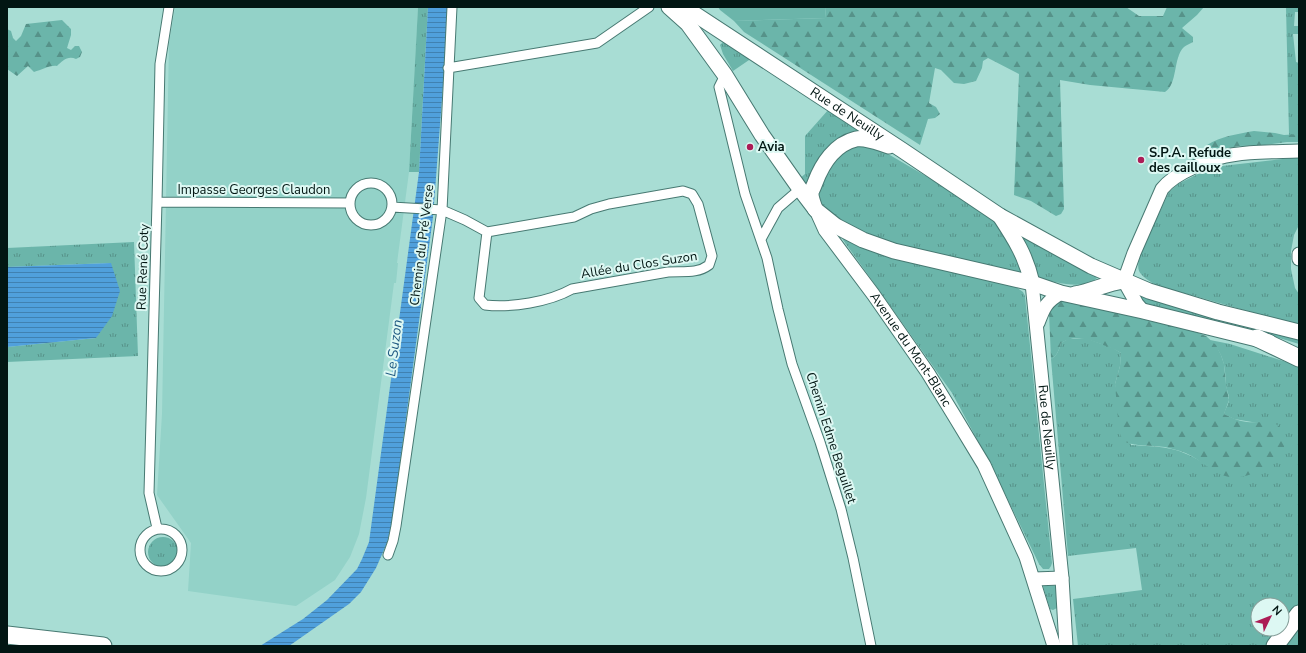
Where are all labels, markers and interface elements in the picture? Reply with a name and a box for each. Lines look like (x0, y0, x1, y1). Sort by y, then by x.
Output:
street label: Rue de Neuilly (806, 83, 888, 145)
place label: Avia (758, 138, 785, 156)
marker: Avia (745, 142, 755, 152)
place label: S.P.A. Refude des cailloux (1149, 144, 1231, 177)
marker: S.P.A. Refude des cailloux (1136, 155, 1146, 165)
street label: Impasse Georges Claudon (178, 181, 330, 199)
street label: Chemin du Pré Verse (406, 183, 438, 307)
street label: Rue René Coty (133, 223, 154, 310)
street label: Allée du Clos Suzon (579, 247, 699, 283)
street label: Avenue du Mont-Blanc (866, 289, 956, 410)
water label: Le Suzon (381, 318, 407, 378)
street label: Chemin Edme Beguillet (801, 370, 861, 506)
street label: Rue de Neuilly (1033, 384, 1060, 471)
north arrow (1250, 597, 1290, 637)
text: N (1269, 602, 1285, 619)

